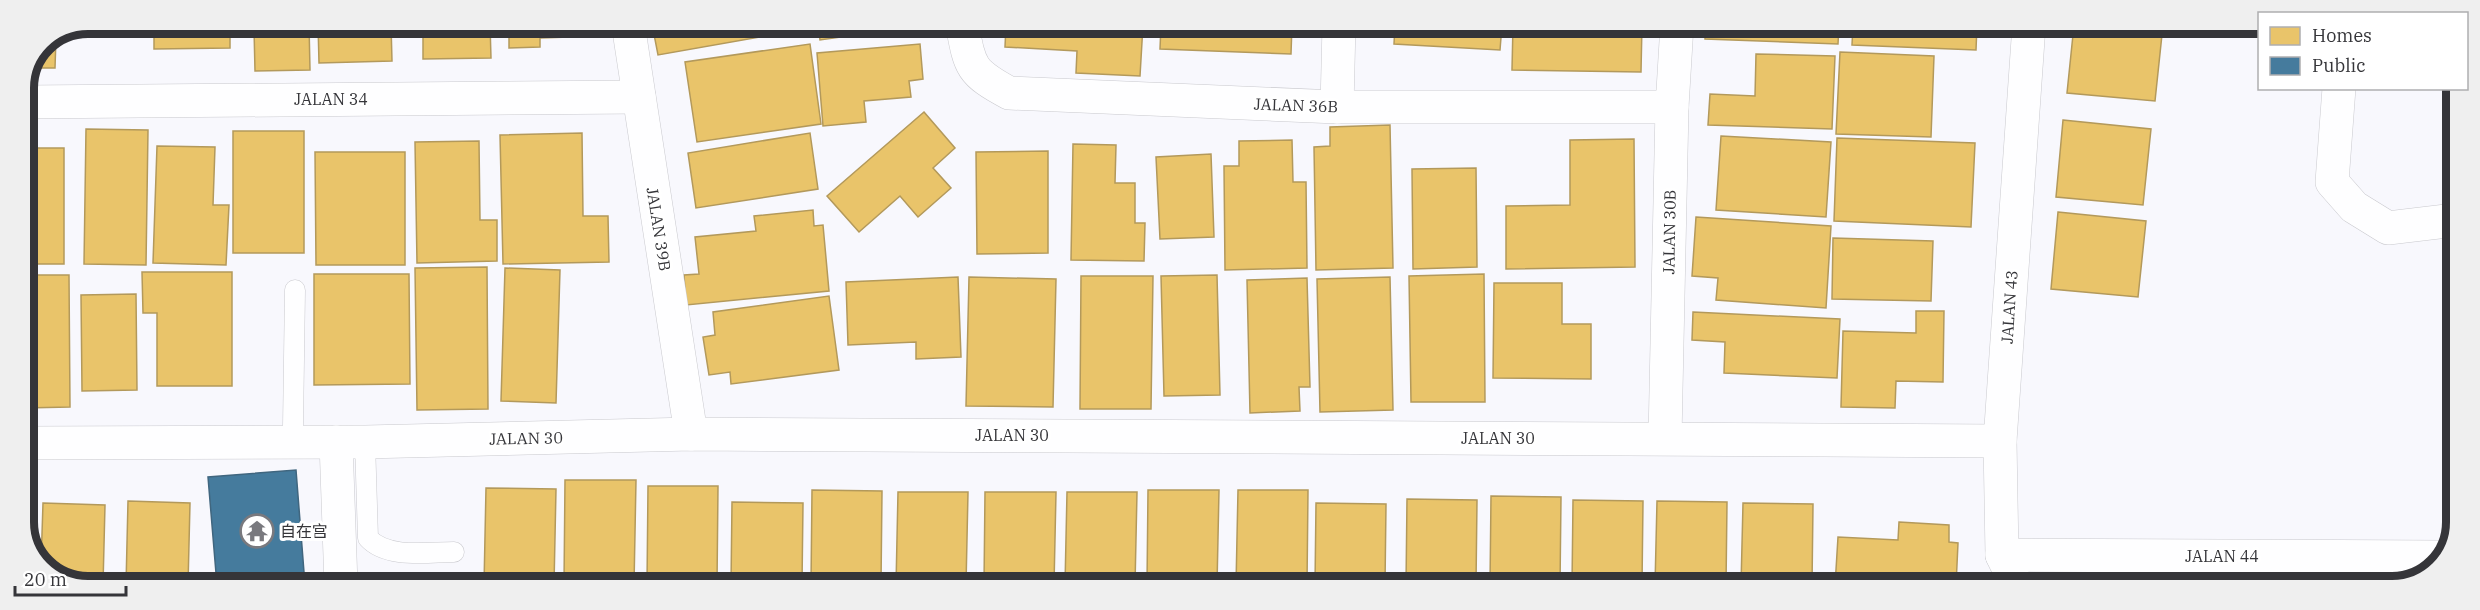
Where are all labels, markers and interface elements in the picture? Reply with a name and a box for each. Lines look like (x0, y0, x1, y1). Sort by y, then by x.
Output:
legend (2258, 12, 2468, 90)
text: Homes (2312, 24, 2372, 47)
text: Public (2312, 54, 2366, 77)
street label: JALAN 34 (294, 89, 368, 109)
street label: JALAN 36B (1253, 94, 1339, 116)
street label: JALAN 39B (643, 186, 675, 272)
street label: JALAN 30B (1658, 190, 1680, 274)
street label: JALAN 43 (1996, 269, 2022, 345)
street label: JALAN 30 (975, 425, 1049, 445)
street label: JALAN 30 (489, 427, 563, 449)
street label: JALAN 30 (1461, 428, 1535, 448)
temple icon: 自在宫 (239, 513, 275, 549)
place label: 自在宫 (280, 521, 328, 541)
street label: JALAN 44 (2185, 546, 2259, 566)
scale bar (15, 559, 126, 597)
text: 20 m (24, 568, 67, 591)

